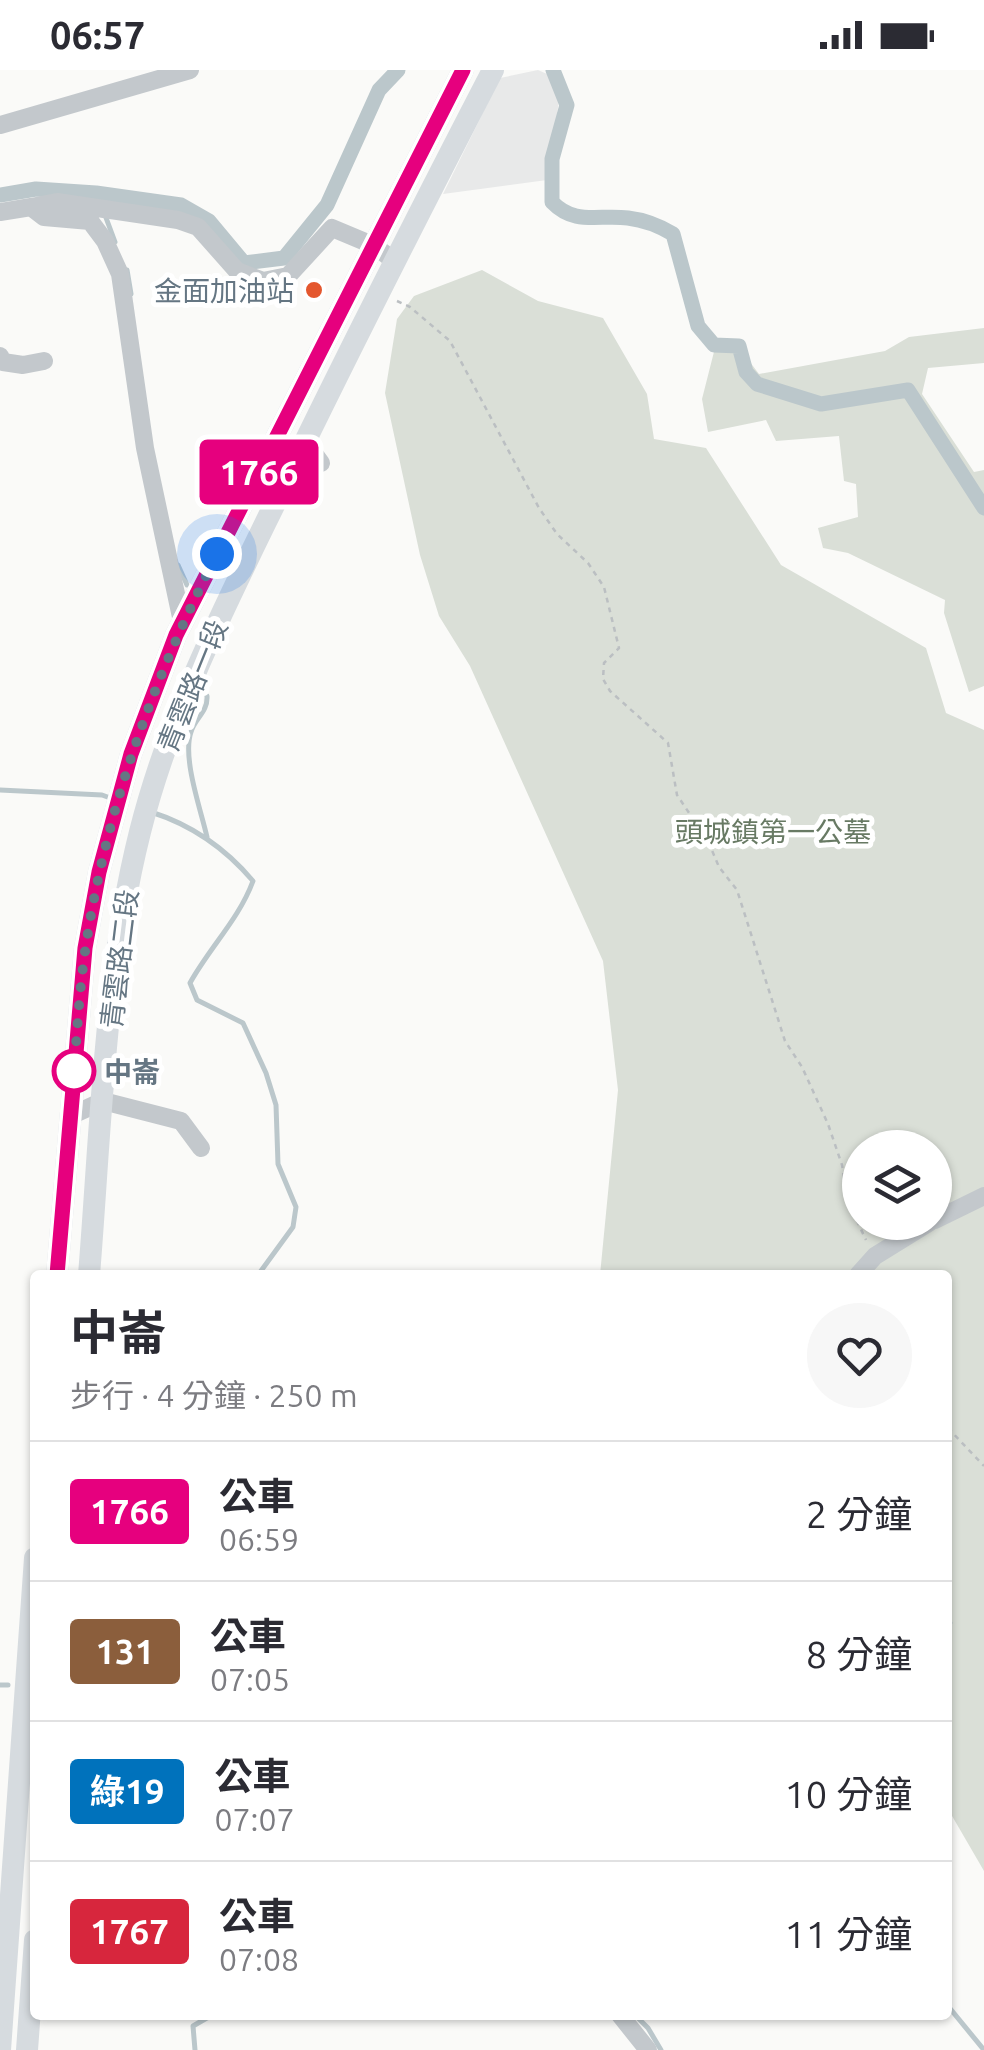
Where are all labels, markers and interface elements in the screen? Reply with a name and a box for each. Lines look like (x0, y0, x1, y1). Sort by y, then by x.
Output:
text: 06:57 (50, 14, 145, 56)
place label: 金面加油站 (154, 275, 294, 306)
marker: 金面加油站 (303, 279, 325, 301)
line badge: 1766 (189, 440, 329, 504)
text: 1766 (220, 452, 298, 492)
your location (192, 529, 242, 579)
street label: 青雲路一段 (151, 615, 233, 757)
park label: 頭城鎮第一公墓 (675, 816, 871, 847)
street label: 青雲路二段 (95, 888, 143, 1030)
marker: 中崙 (53, 1050, 95, 1092)
place label: 中崙 (104, 1056, 160, 1087)
map controls (842, 1130, 952, 1240)
button: layers (842, 1130, 952, 1240)
button: heart (807, 1303, 912, 1408)
text: 中崙 (70, 1305, 166, 1359)
text: 步行 · 4 分鐘 · 250 m (70, 1377, 358, 1413)
text: 公車 (219, 1475, 295, 1517)
text: 1766 (90, 1491, 169, 1531)
text: 2 分鐘 (806, 1493, 912, 1535)
text: 06:59 (219, 1521, 299, 1557)
text: 公車 (210, 1615, 286, 1657)
text: 131 (95, 1631, 155, 1671)
text: 8 分鐘 (806, 1633, 912, 1675)
text: 07:05 (210, 1661, 290, 1697)
text: 公車 (214, 1755, 291, 1797)
text: 綠19 (90, 1771, 164, 1811)
text: 10 分鐘 (784, 1773, 912, 1815)
text: 07:07 (214, 1801, 295, 1837)
text: 公車 (219, 1895, 295, 1937)
text: 1767 (90, 1911, 169, 1951)
text: 11 分鐘 (784, 1913, 912, 1955)
text: 07:08 (219, 1941, 299, 1977)

